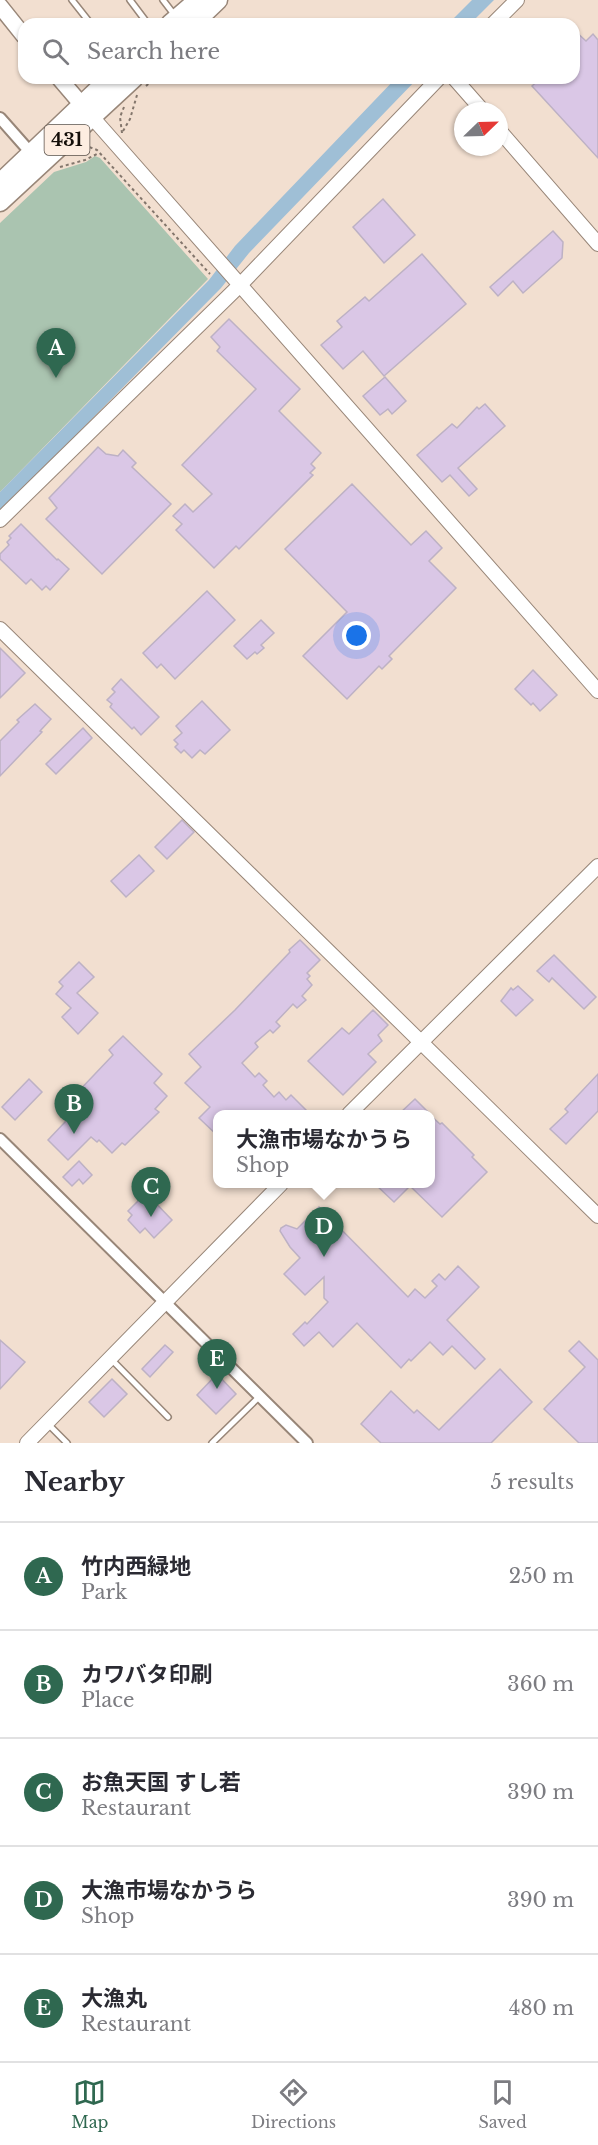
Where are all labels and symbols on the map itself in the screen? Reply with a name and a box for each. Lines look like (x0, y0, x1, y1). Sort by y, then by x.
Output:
north arrow (454, 102, 508, 156)
road number: 431 (44, 125, 90, 155)
pin: A (36, 328, 76, 378)
your location (342, 621, 371, 650)
pin: B (54, 1084, 94, 1134)
pin: C (132, 1168, 170, 1217)
pin: D (304, 1208, 344, 1257)
pin: E (198, 1340, 236, 1389)

